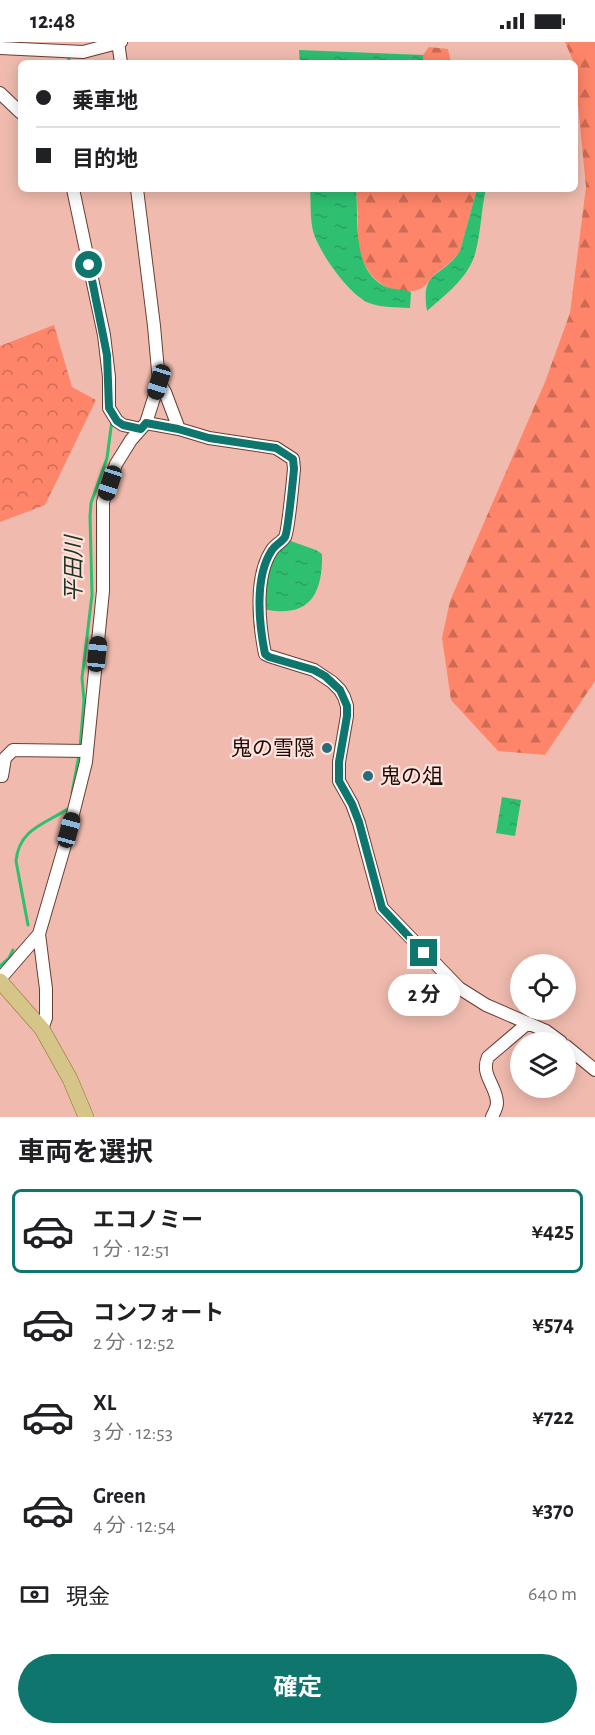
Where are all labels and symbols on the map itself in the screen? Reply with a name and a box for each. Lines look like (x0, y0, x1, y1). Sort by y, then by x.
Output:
route start (75, 251, 102, 278)
car (145, 362, 173, 402)
car (96, 463, 124, 503)
water label: 平田川 (63, 534, 85, 602)
car (86, 635, 108, 673)
place label: 鬼の雪隠 (231, 737, 315, 759)
marker: 鬼の雪隠 (320, 741, 334, 755)
place label: 鬼の俎 (380, 765, 443, 787)
marker: 鬼の俎 (361, 769, 375, 783)
car (56, 810, 82, 850)
route end (410, 939, 437, 966)
callout: 2 分 (388, 974, 460, 1016)

